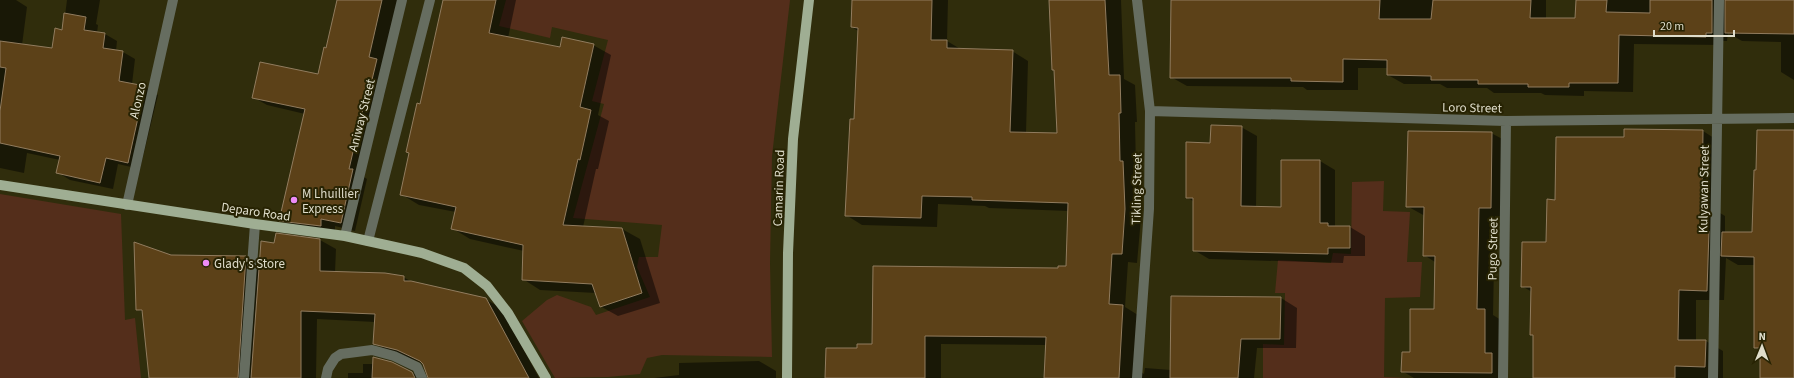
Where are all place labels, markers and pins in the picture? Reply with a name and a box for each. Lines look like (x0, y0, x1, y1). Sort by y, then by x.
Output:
place label: M Lhuillier Express (302, 185, 359, 218)
marker: M Lhuillier Express (289, 195, 299, 205)
place label: Glady's Store (214, 255, 285, 273)
marker: Glady's Store (201, 258, 211, 268)

